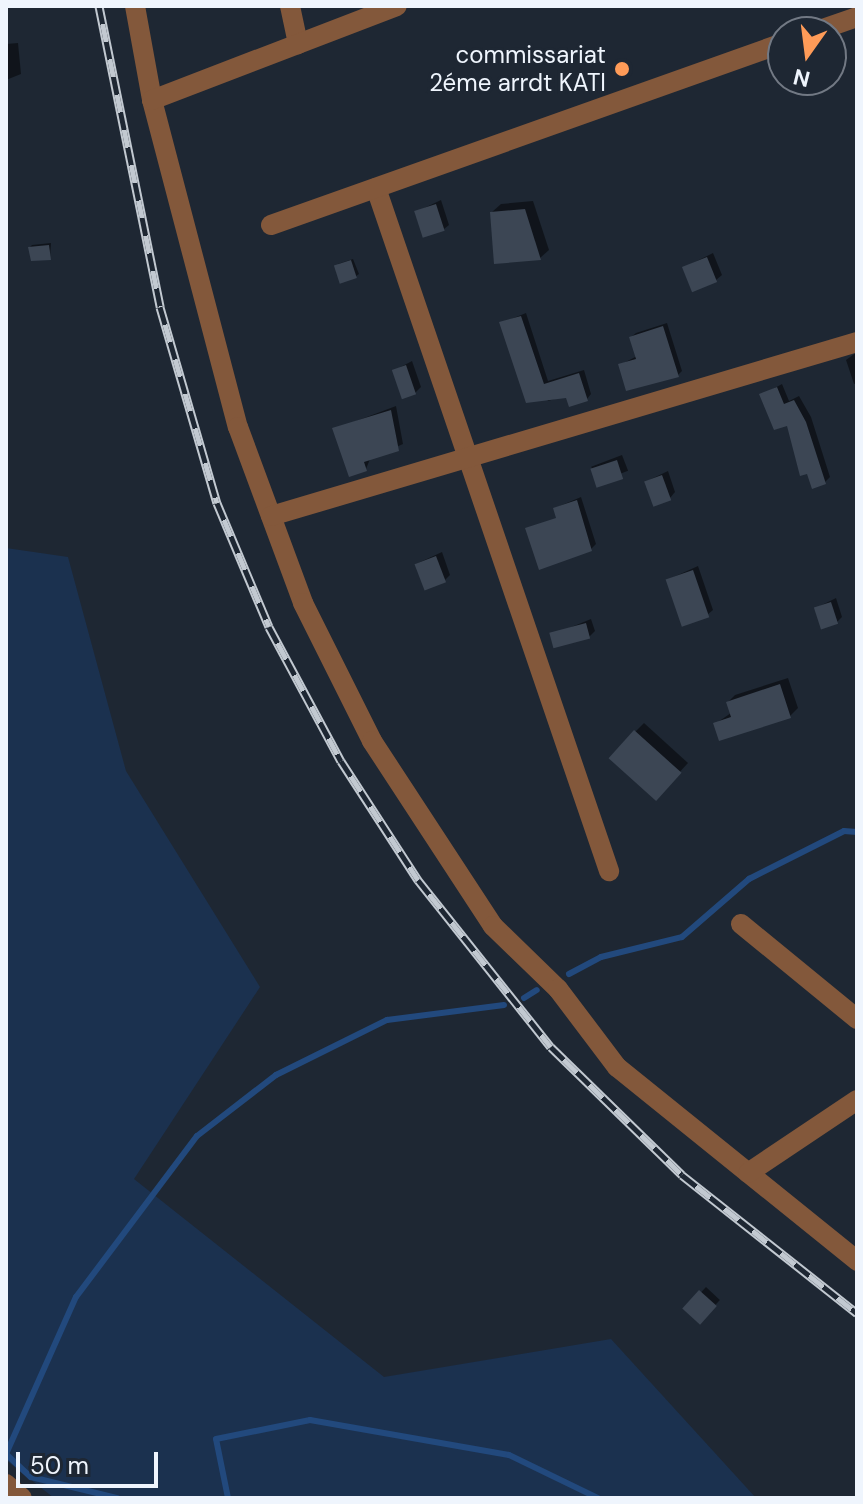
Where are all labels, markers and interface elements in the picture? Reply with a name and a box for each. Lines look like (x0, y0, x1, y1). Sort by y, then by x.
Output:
north arrow (767, 16, 847, 96)
place label: commissariat 2éme arrdt KATI (429, 41, 606, 97)
marker: commissariat 2éme arrdt KATI (613, 60, 631, 78)
text: N (790, 62, 813, 94)
scale bar (20, 1436, 162, 1486)
text: 50 m (30, 1450, 89, 1481)

